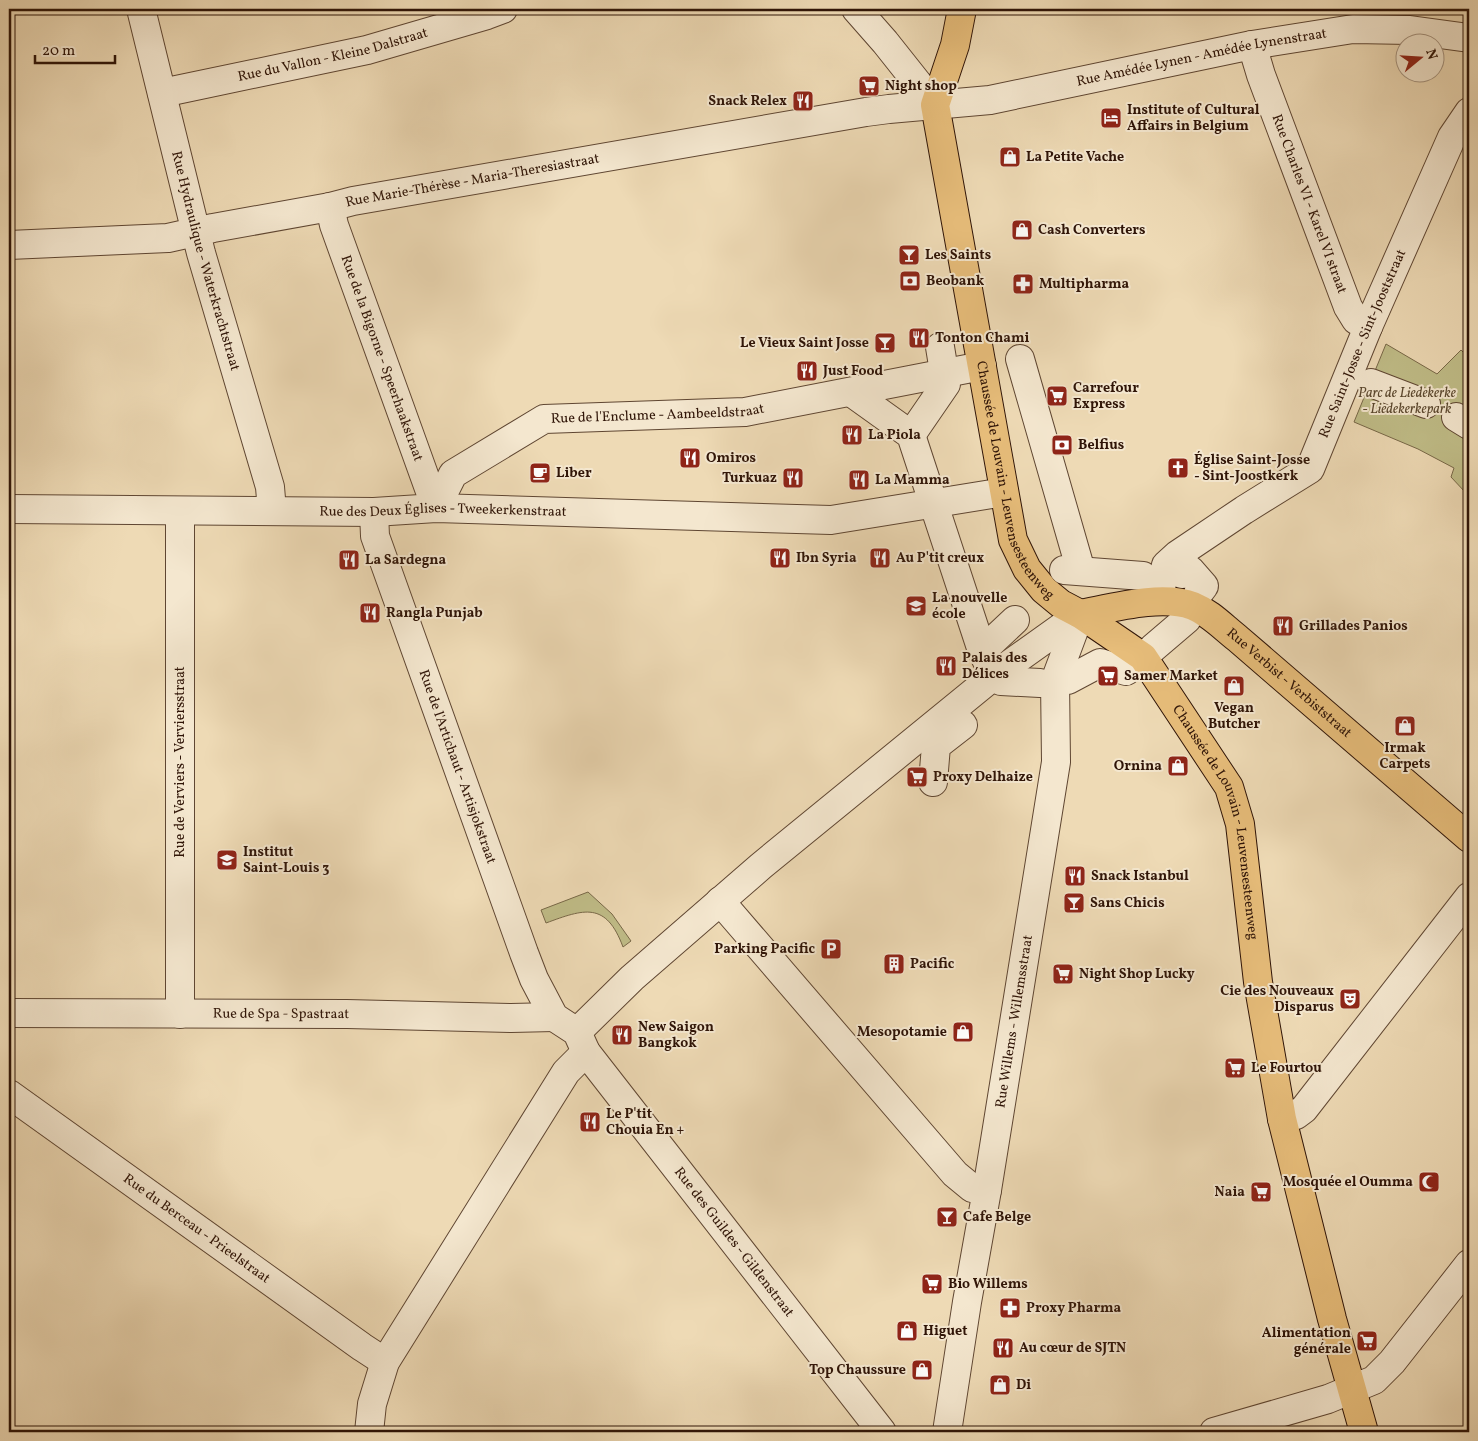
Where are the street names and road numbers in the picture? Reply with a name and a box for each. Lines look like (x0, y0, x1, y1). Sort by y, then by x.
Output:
street label: Rue du Vallon - Kleine Dalstraat (236, 23, 430, 86)
street label: Rue Amédée Lynen - Amédée Lynenstraat (1075, 24, 1328, 91)
street label: Rue Charles VI - Karel VI straat (1267, 111, 1352, 296)
street label: Rue Hydraulique - Waterkrachtstraat (167, 149, 245, 373)
street label: Rue Marie-Thérèse - Maria-Theresiastraat (343, 149, 601, 212)
street label: Rue Saint-Josse - Sint-Jooststraat (1314, 246, 1411, 441)
street label: Rue de la Bigorne - Speerhaakstraat (336, 252, 428, 464)
street label: Chaussée de Louvain - Leuvensesteenweg (972, 359, 1058, 604)
street label: Rue de l'Enclume - Aambeeldstraat (551, 399, 766, 428)
street label: Rue des Deux Églises - Tweekerkenstraat (319, 498, 567, 522)
street label: Rue Verbist - Verbiststraat (1222, 624, 1356, 742)
street label: Rue de Verviers - Verviersstraat (171, 666, 190, 858)
street label: Rue de l'Artichaut - Artisjokstraat (414, 667, 501, 867)
street label: Chaussée de Louvain - Leuvensesteenweg (1168, 701, 1263, 941)
street label: Rue Willems - Willemsstraat (991, 934, 1037, 1109)
street label: Rue de Spa - Spastraat (213, 1004, 349, 1024)
street label: Rue des Guildes - Gildenstraat (670, 1163, 799, 1321)
street label: Rue du Berceau - Prieelstraat (119, 1169, 274, 1288)

